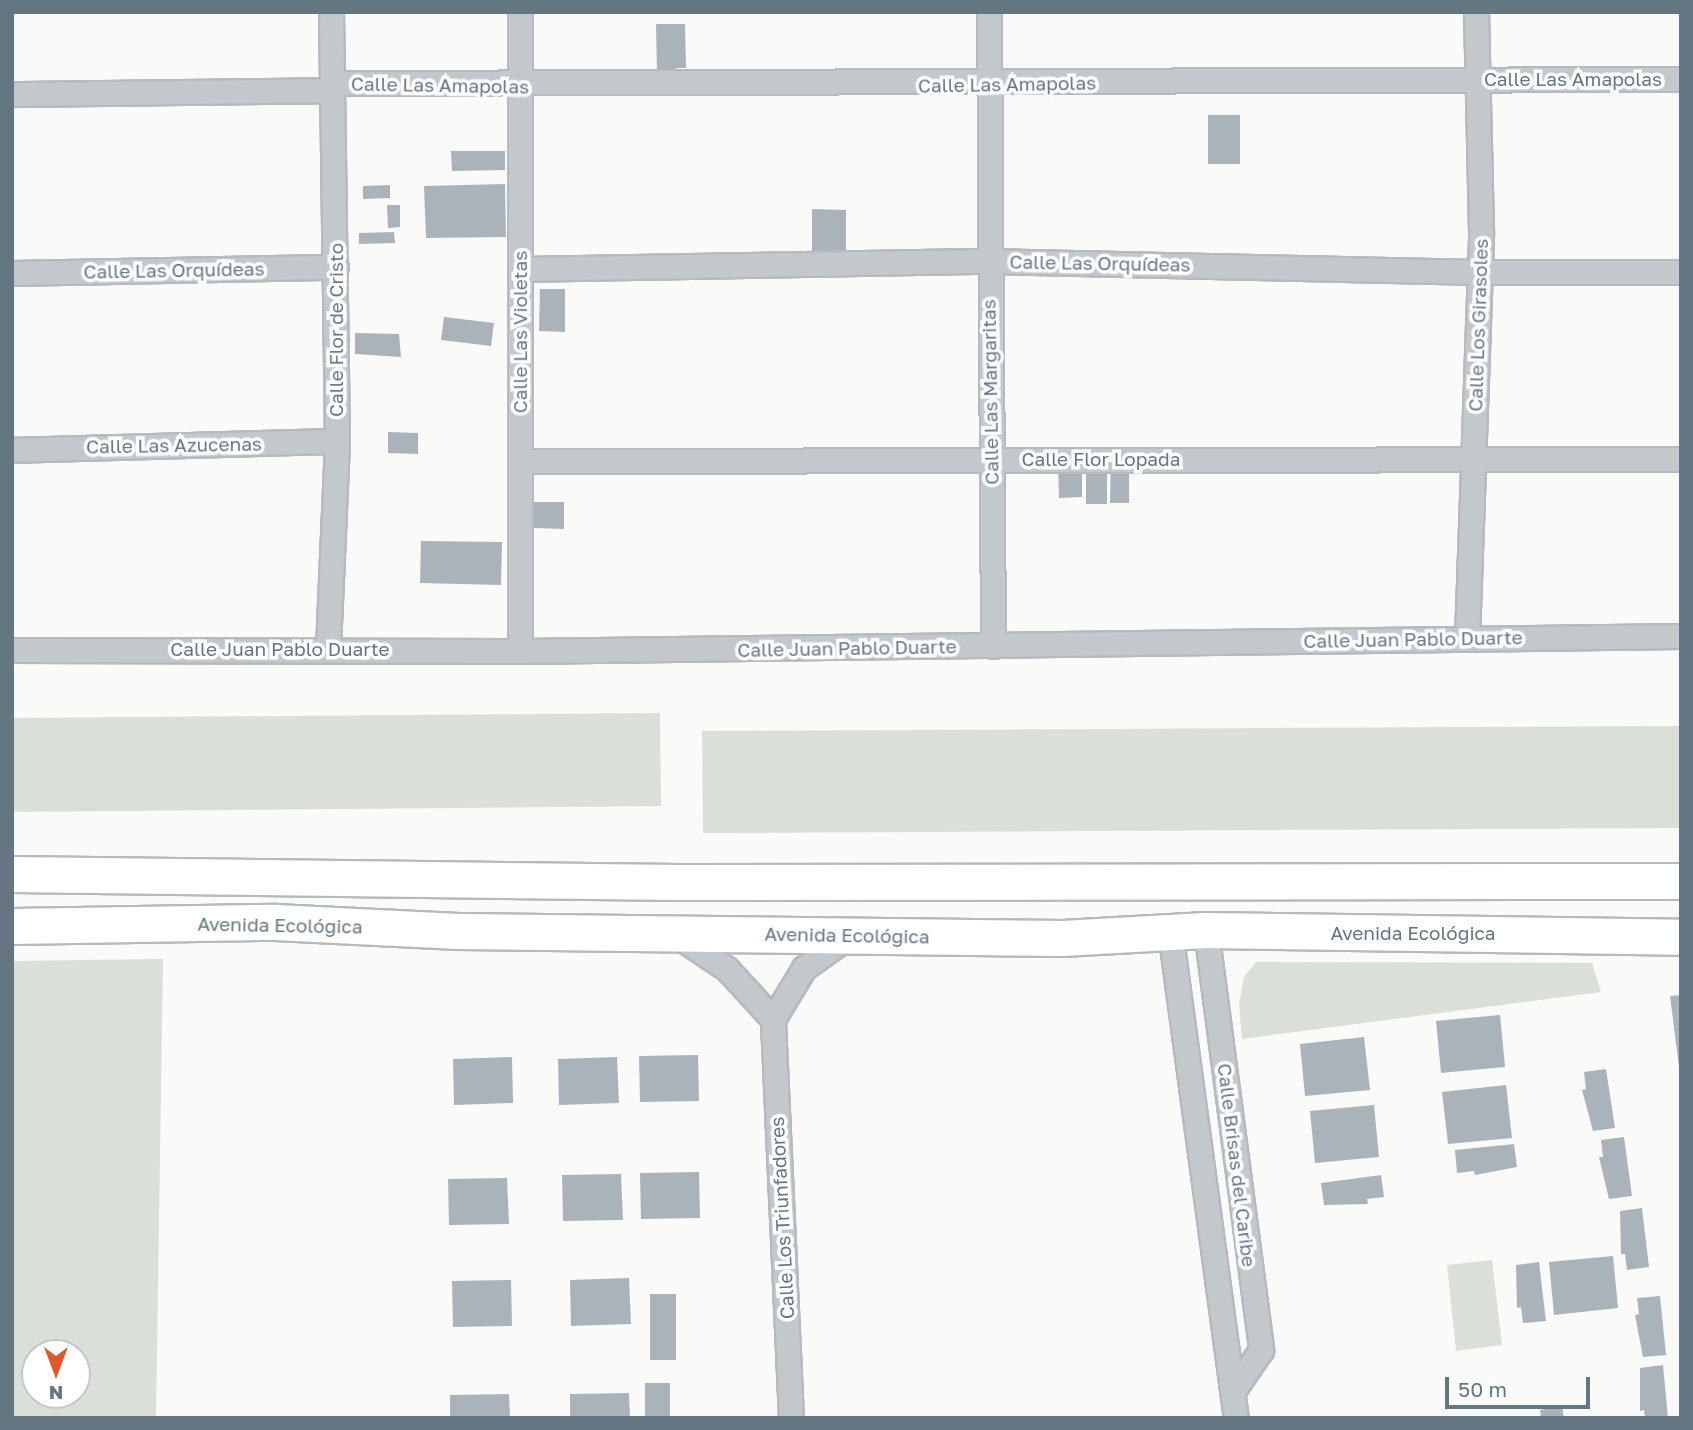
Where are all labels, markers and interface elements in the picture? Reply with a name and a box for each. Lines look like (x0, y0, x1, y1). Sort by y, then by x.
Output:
street label: Calle Las Amapolas (1484, 68, 1662, 90)
street label: Calle Las Amapolas (918, 71, 1096, 97)
street label: Calle Las Amapolas (351, 72, 529, 98)
street label: Calle Los Girasoles (1464, 238, 1492, 412)
street label: Calle Flor de Cristo (325, 243, 347, 417)
street label: Calle Las Orquídeas (1009, 250, 1191, 276)
street label: Calle Las Violetas (509, 251, 531, 413)
street label: Calle Las Orquídeas (83, 257, 265, 283)
street label: Calle Las Margaritas (977, 299, 1003, 485)
street label: Calle Las Azucenas (86, 432, 262, 458)
street label: Calle Flor Lopada (1021, 448, 1181, 470)
street label: Calle Juan Pablo Duarte (1303, 626, 1523, 652)
street label: Calle Juan Pablo Duarte (737, 635, 957, 661)
street label: Calle Juan Pablo Duarte (170, 638, 390, 660)
street label: Avenida Ecológica (197, 912, 363, 938)
street label: Avenida Ecológica (764, 922, 930, 948)
street label: Avenida Ecológica (1330, 922, 1496, 944)
street label: Calle Brisas del Caribe (1213, 1062, 1261, 1268)
street label: Calle Los Triunfadores (765, 1116, 799, 1320)
north arrow (21, 1339, 91, 1409)
scale bar (1448, 1364, 1593, 1408)
text: 50 m (1458, 1376, 1507, 1402)
text: N (49, 1382, 63, 1405)

